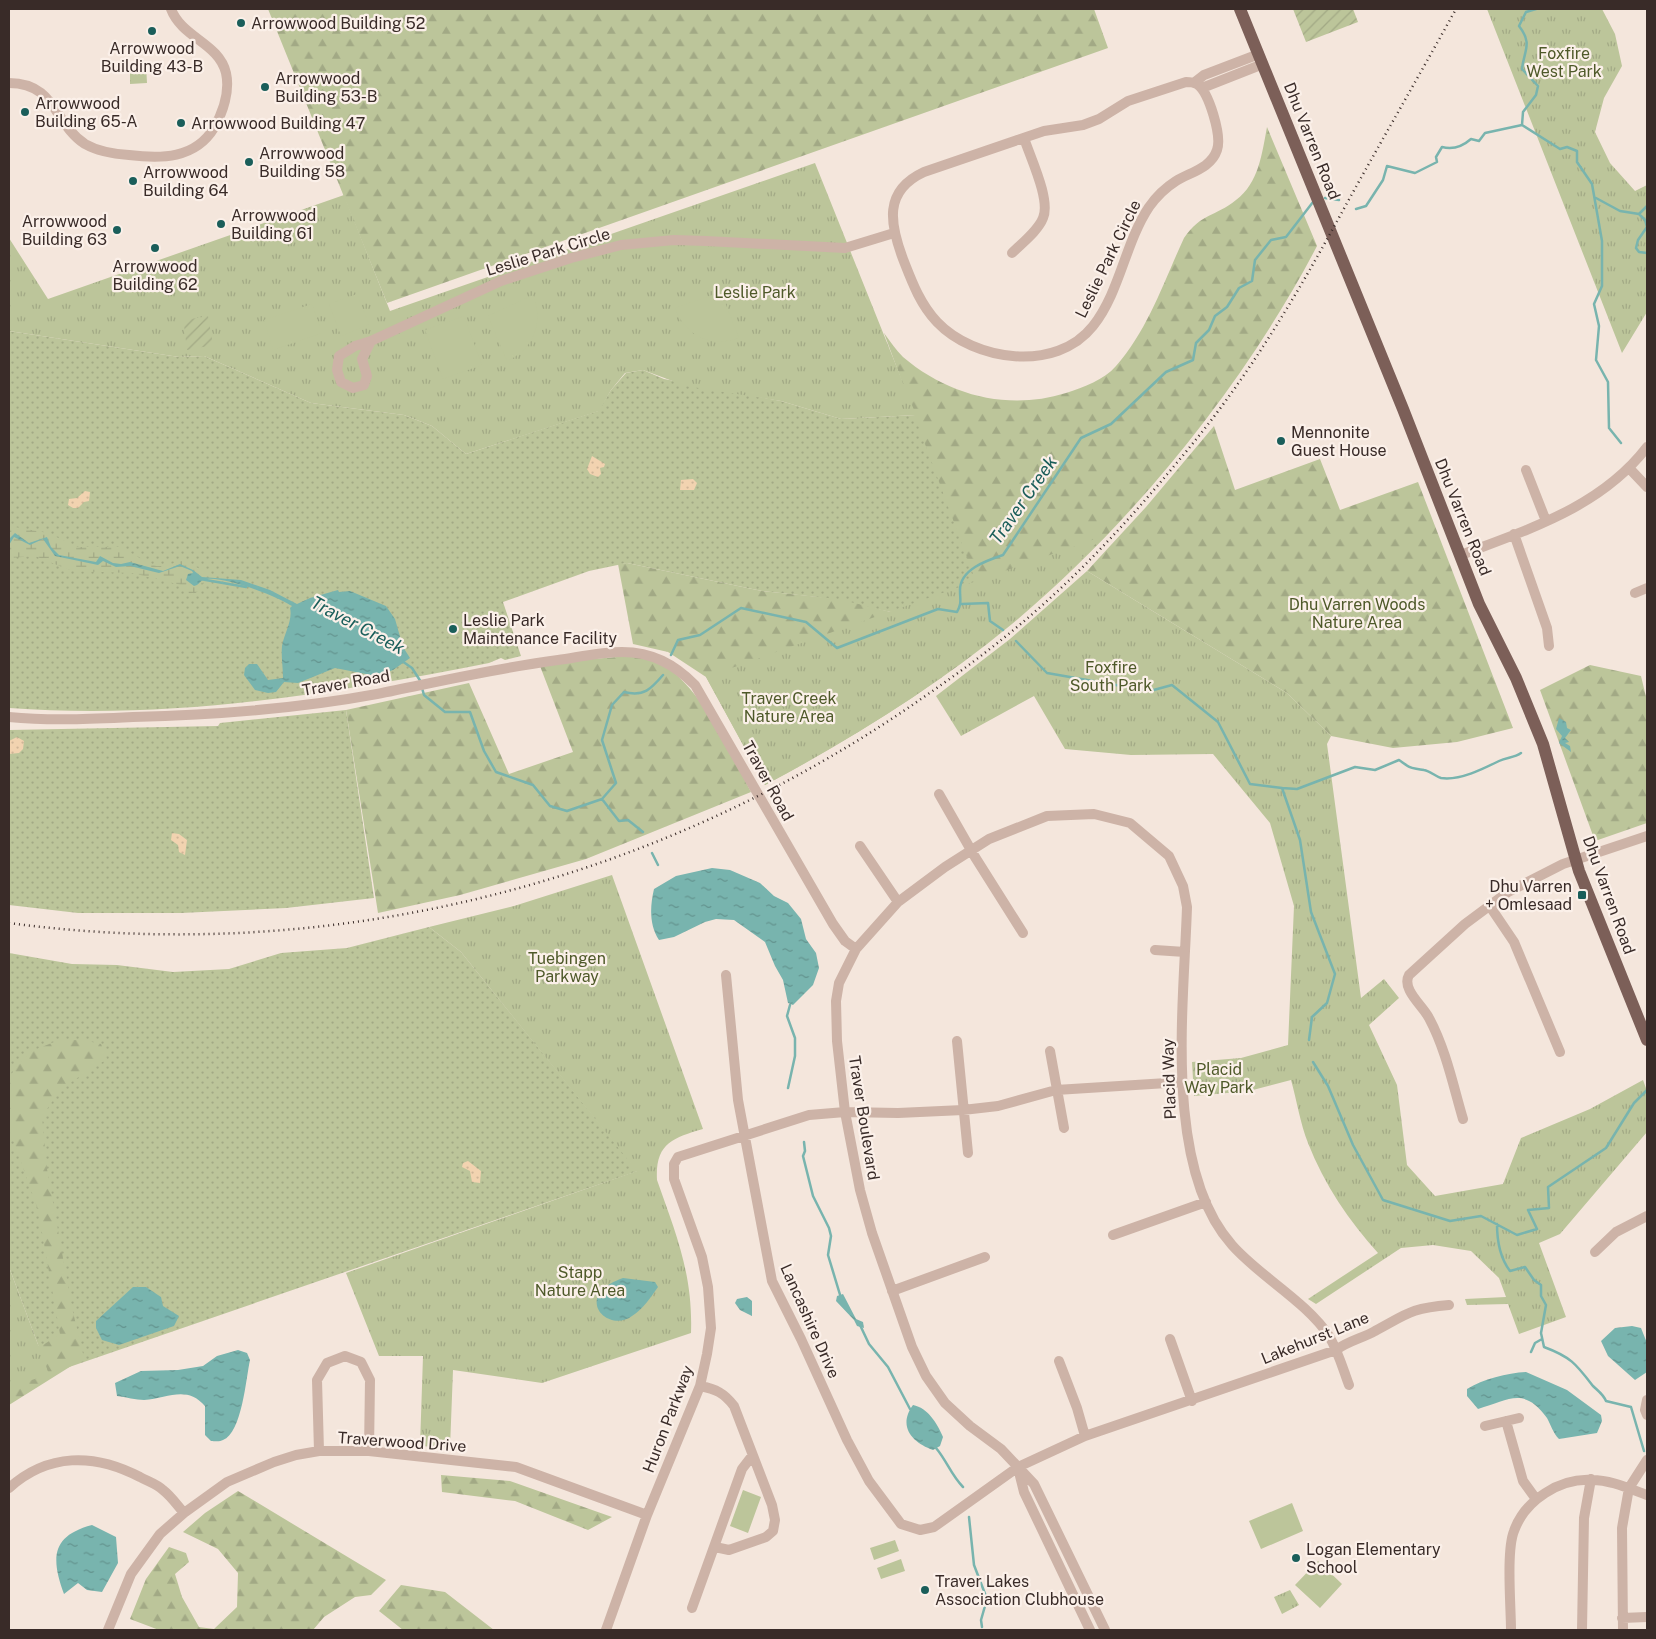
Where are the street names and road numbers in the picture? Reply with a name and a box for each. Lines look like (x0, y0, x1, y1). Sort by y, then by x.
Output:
street label: Dhu Varren Road (1280, 80, 1344, 202)
street label: Leslie Park Circle (1071, 197, 1145, 321)
street label: Leslie Park Circle (484, 224, 612, 280)
street label: Dhu Varren Road (1431, 456, 1495, 578)
street label: Traver Road (301, 666, 391, 700)
street label: Traver Road (738, 738, 798, 824)
street label: Dhu Varren Road (1579, 833, 1639, 957)
street label: Placid Way (1158, 1038, 1180, 1120)
street label: Traver Boulevard (845, 1054, 883, 1182)
street label: Lancashire Drive (776, 1261, 844, 1381)
street label: Lakehurst Lane (1258, 1308, 1372, 1368)
street label: Huron Parkway (639, 1362, 697, 1475)
street label: Traverwood Drive (337, 1428, 467, 1456)

